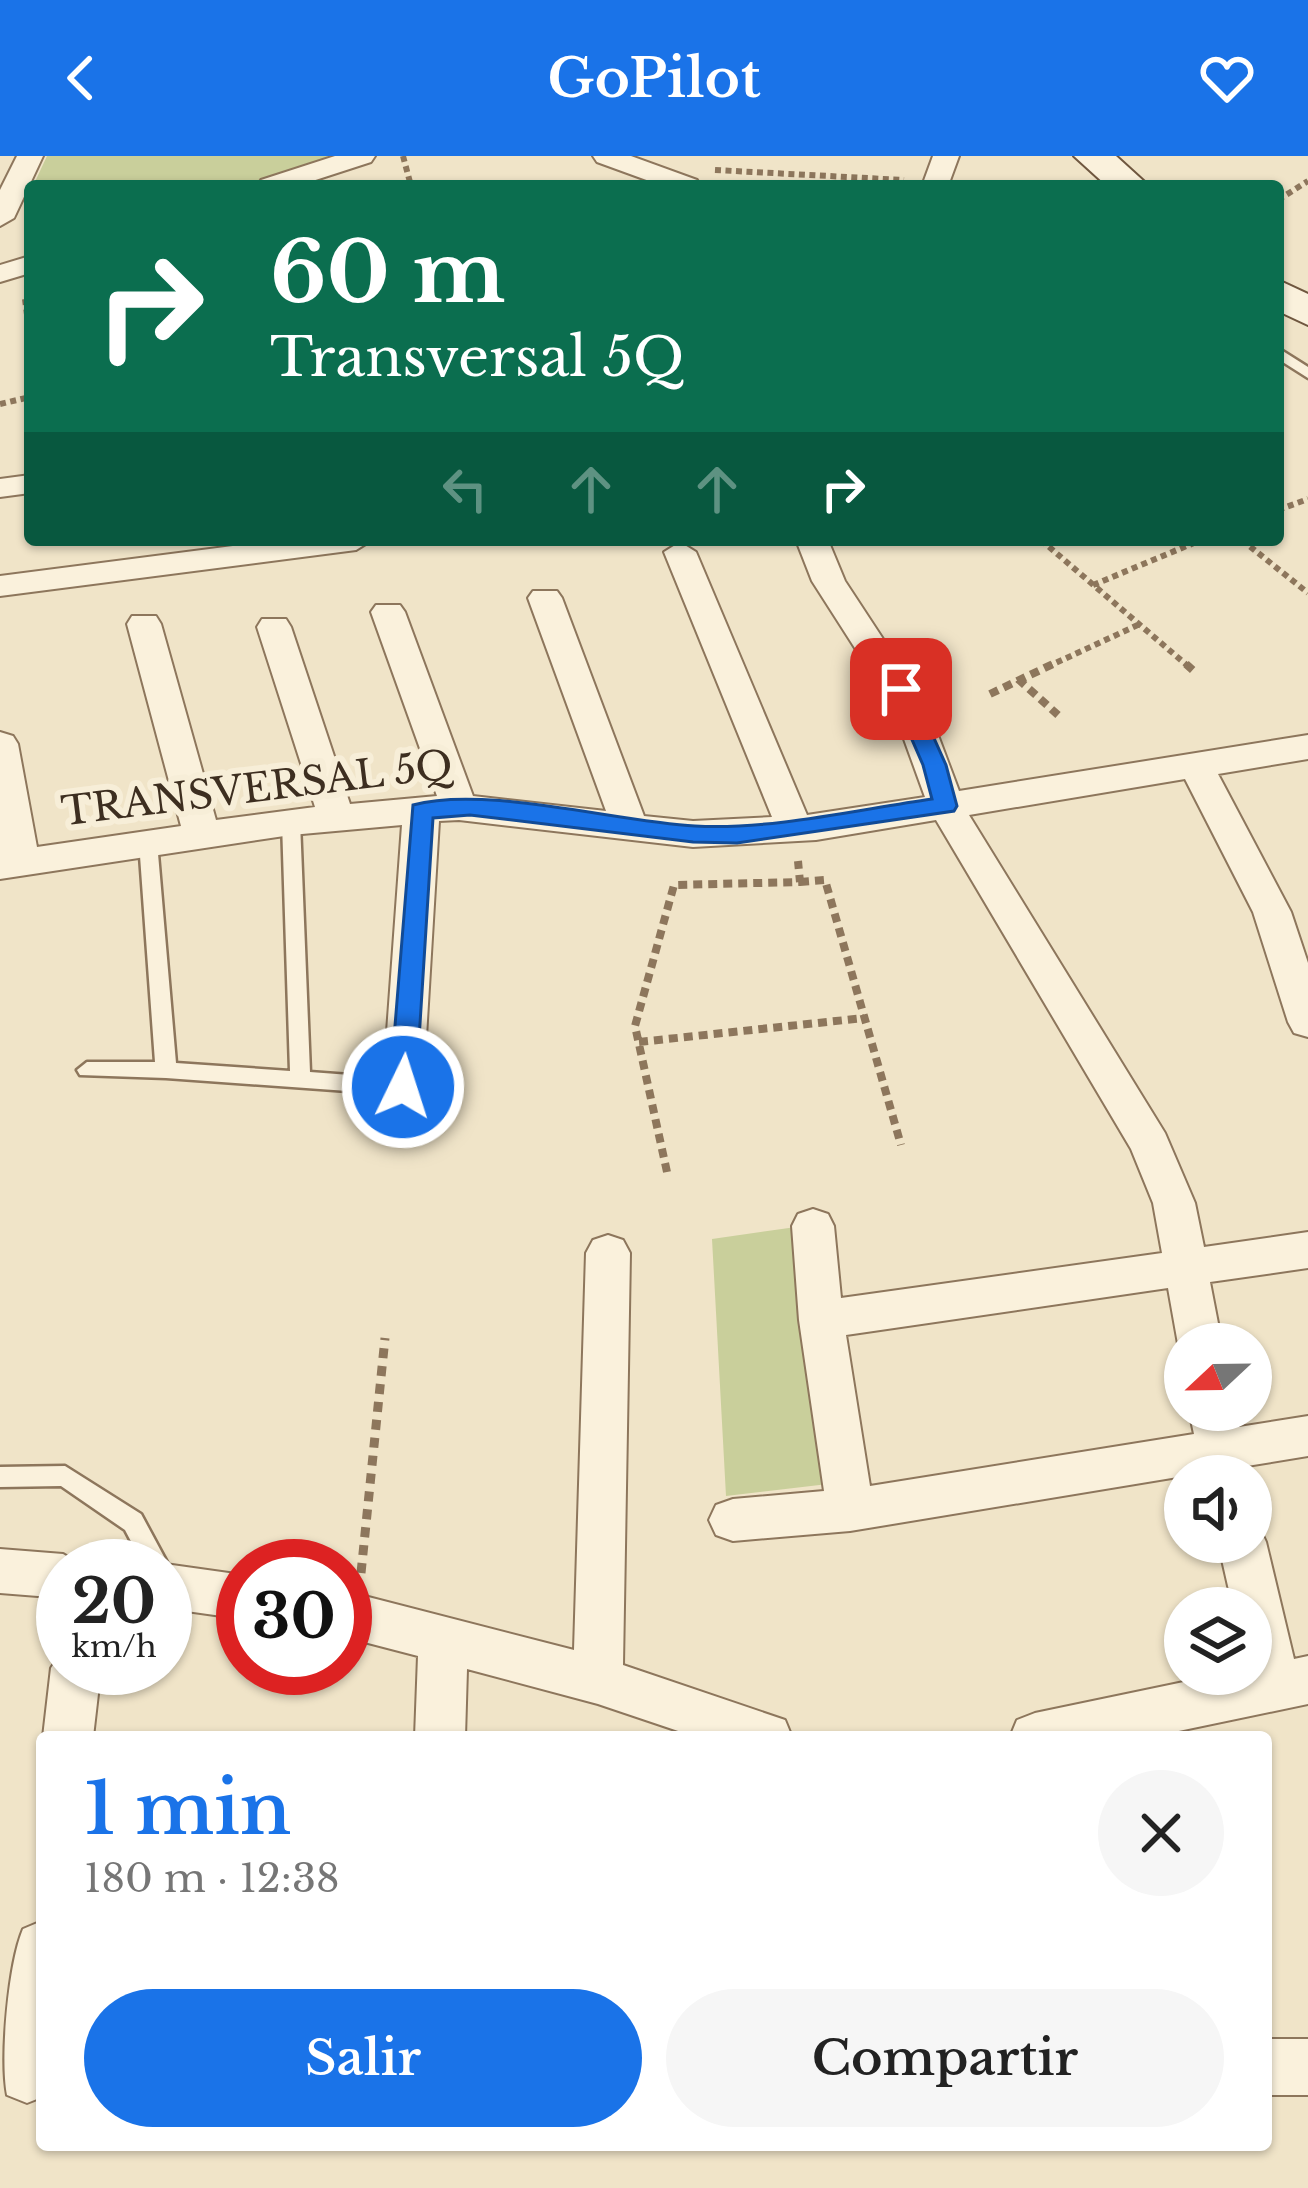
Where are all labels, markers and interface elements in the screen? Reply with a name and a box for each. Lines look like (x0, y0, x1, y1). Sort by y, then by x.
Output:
icon: back (48, 45, 114, 111)
text: GoPilot (547, 45, 761, 112)
icon: heart (1194, 45, 1260, 111)
text: 60 m (270, 221, 505, 325)
icon: right (72, 228, 228, 384)
text: Transversal 5Q (270, 324, 684, 391)
icon: left (432, 456, 498, 522)
icon: ahead (558, 456, 624, 522)
icon: ahead (684, 456, 750, 522)
icon: right (810, 456, 876, 522)
pin (850, 638, 952, 740)
icon: arrive (868, 656, 934, 722)
street label: TRANSVERSAL 5Q (59, 740, 455, 836)
position arrow (340, 1024, 466, 1150)
north arrow (1164, 1323, 1272, 1431)
map controls (1164, 1323, 1272, 1695)
button: sound (1164, 1455, 1272, 1563)
speed limit sign: 30 (216, 1539, 372, 1695)
text: 20 (72, 1565, 156, 1639)
button: layers (1164, 1587, 1272, 1695)
text: km/h (71, 1628, 157, 1665)
text: 1 min (84, 1764, 291, 1853)
button: close (1098, 1770, 1224, 1896)
text: 180 m · 12:38 (84, 1854, 340, 1903)
button: Salir (84, 1989, 642, 2127)
button: Compartir (666, 1989, 1224, 2127)

